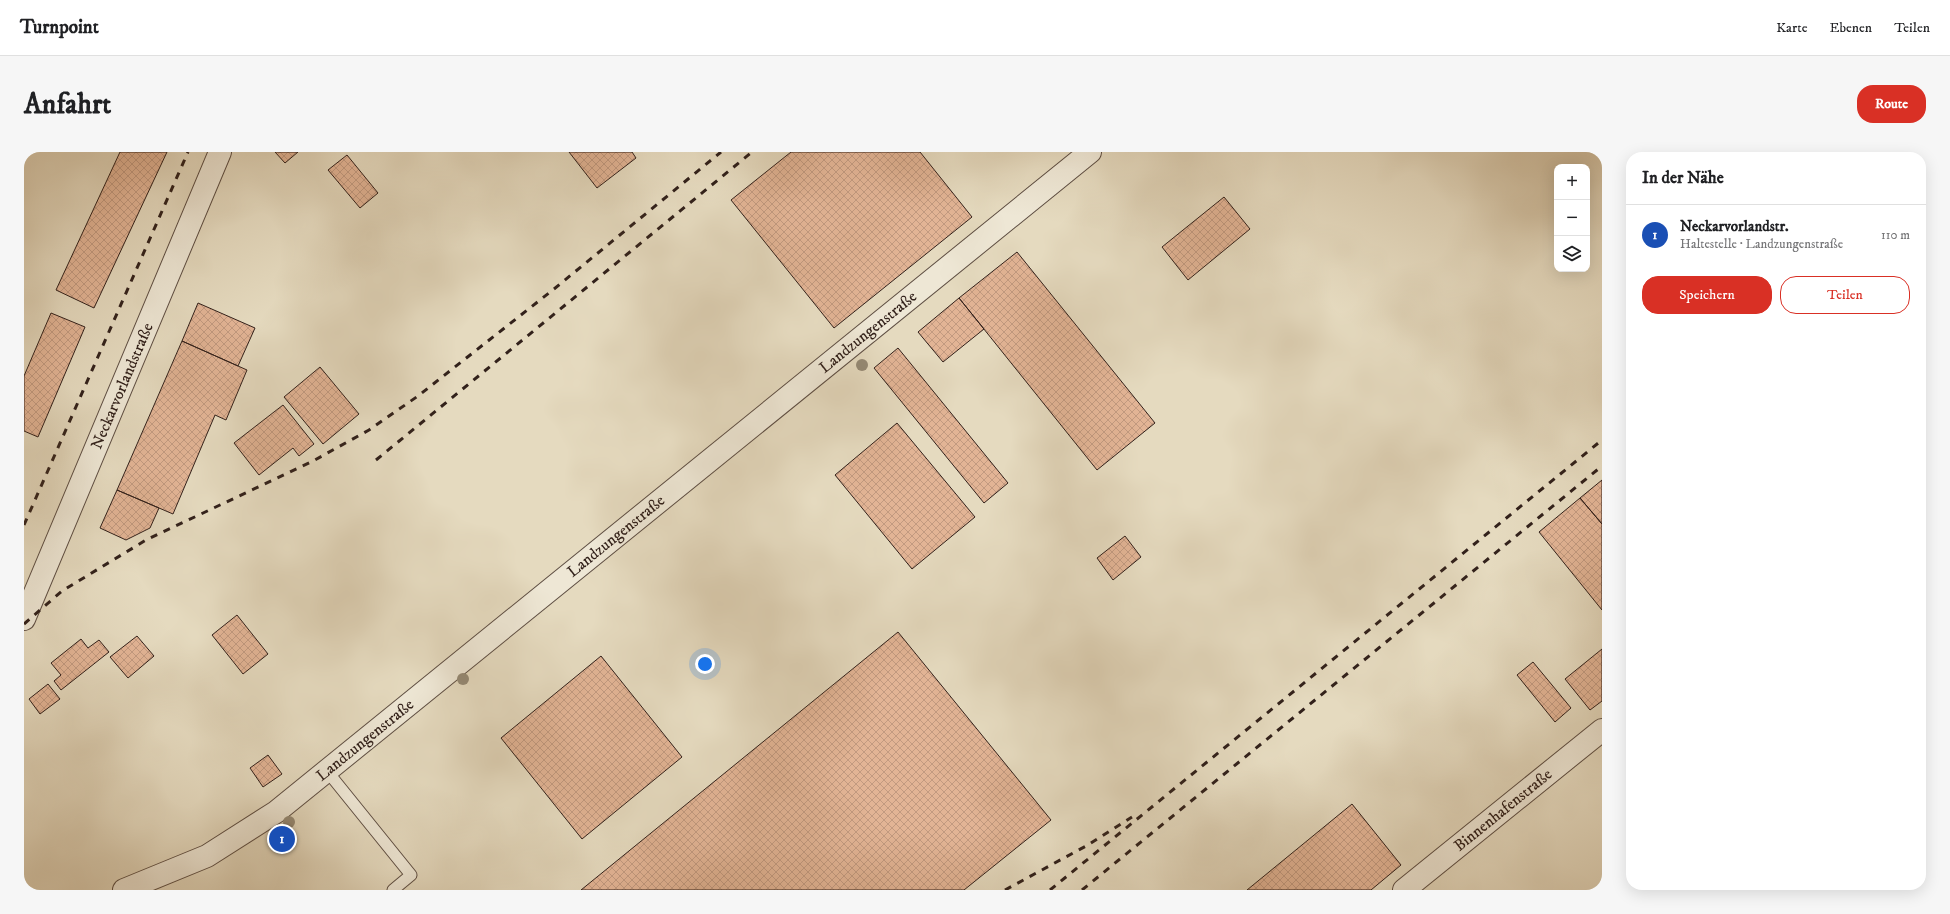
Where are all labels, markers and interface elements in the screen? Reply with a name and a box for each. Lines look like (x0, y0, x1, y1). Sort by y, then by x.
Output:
text: Turnpoint (20, 16, 99, 39)
text: Karte (1776, 19, 1807, 37)
text: Ebenen (1829, 19, 1872, 37)
text: Teilen (1894, 19, 1930, 37)
button: Route (1857, 85, 1926, 123)
text: Anfahrt (24, 87, 111, 122)
map controls (1554, 164, 1590, 272)
button: + (1554, 164, 1590, 200)
text: In der Nähe (1642, 167, 1724, 189)
button: − (1554, 200, 1590, 236)
text: Neckarvorlandstr. (1680, 217, 1788, 236)
text: 1 (1653, 227, 1657, 243)
text: 110 m (1881, 227, 1910, 243)
button: layers (1554, 236, 1590, 272)
text: Haltestelle · Landzungenstraße (1680, 236, 1843, 252)
button: Speichern (1642, 276, 1772, 314)
button: Teilen (1780, 276, 1910, 314)
street label: Landzungenstraße (815, 286, 921, 378)
street label: Neckarvorlandstraße (86, 320, 158, 452)
street label: Landzungenstraße (563, 490, 669, 582)
your location (695, 654, 715, 674)
street label: Landzungenstraße (312, 694, 418, 786)
street label: Binnenhafenstraße (1450, 764, 1556, 856)
pin: 1 (269, 824, 295, 854)

